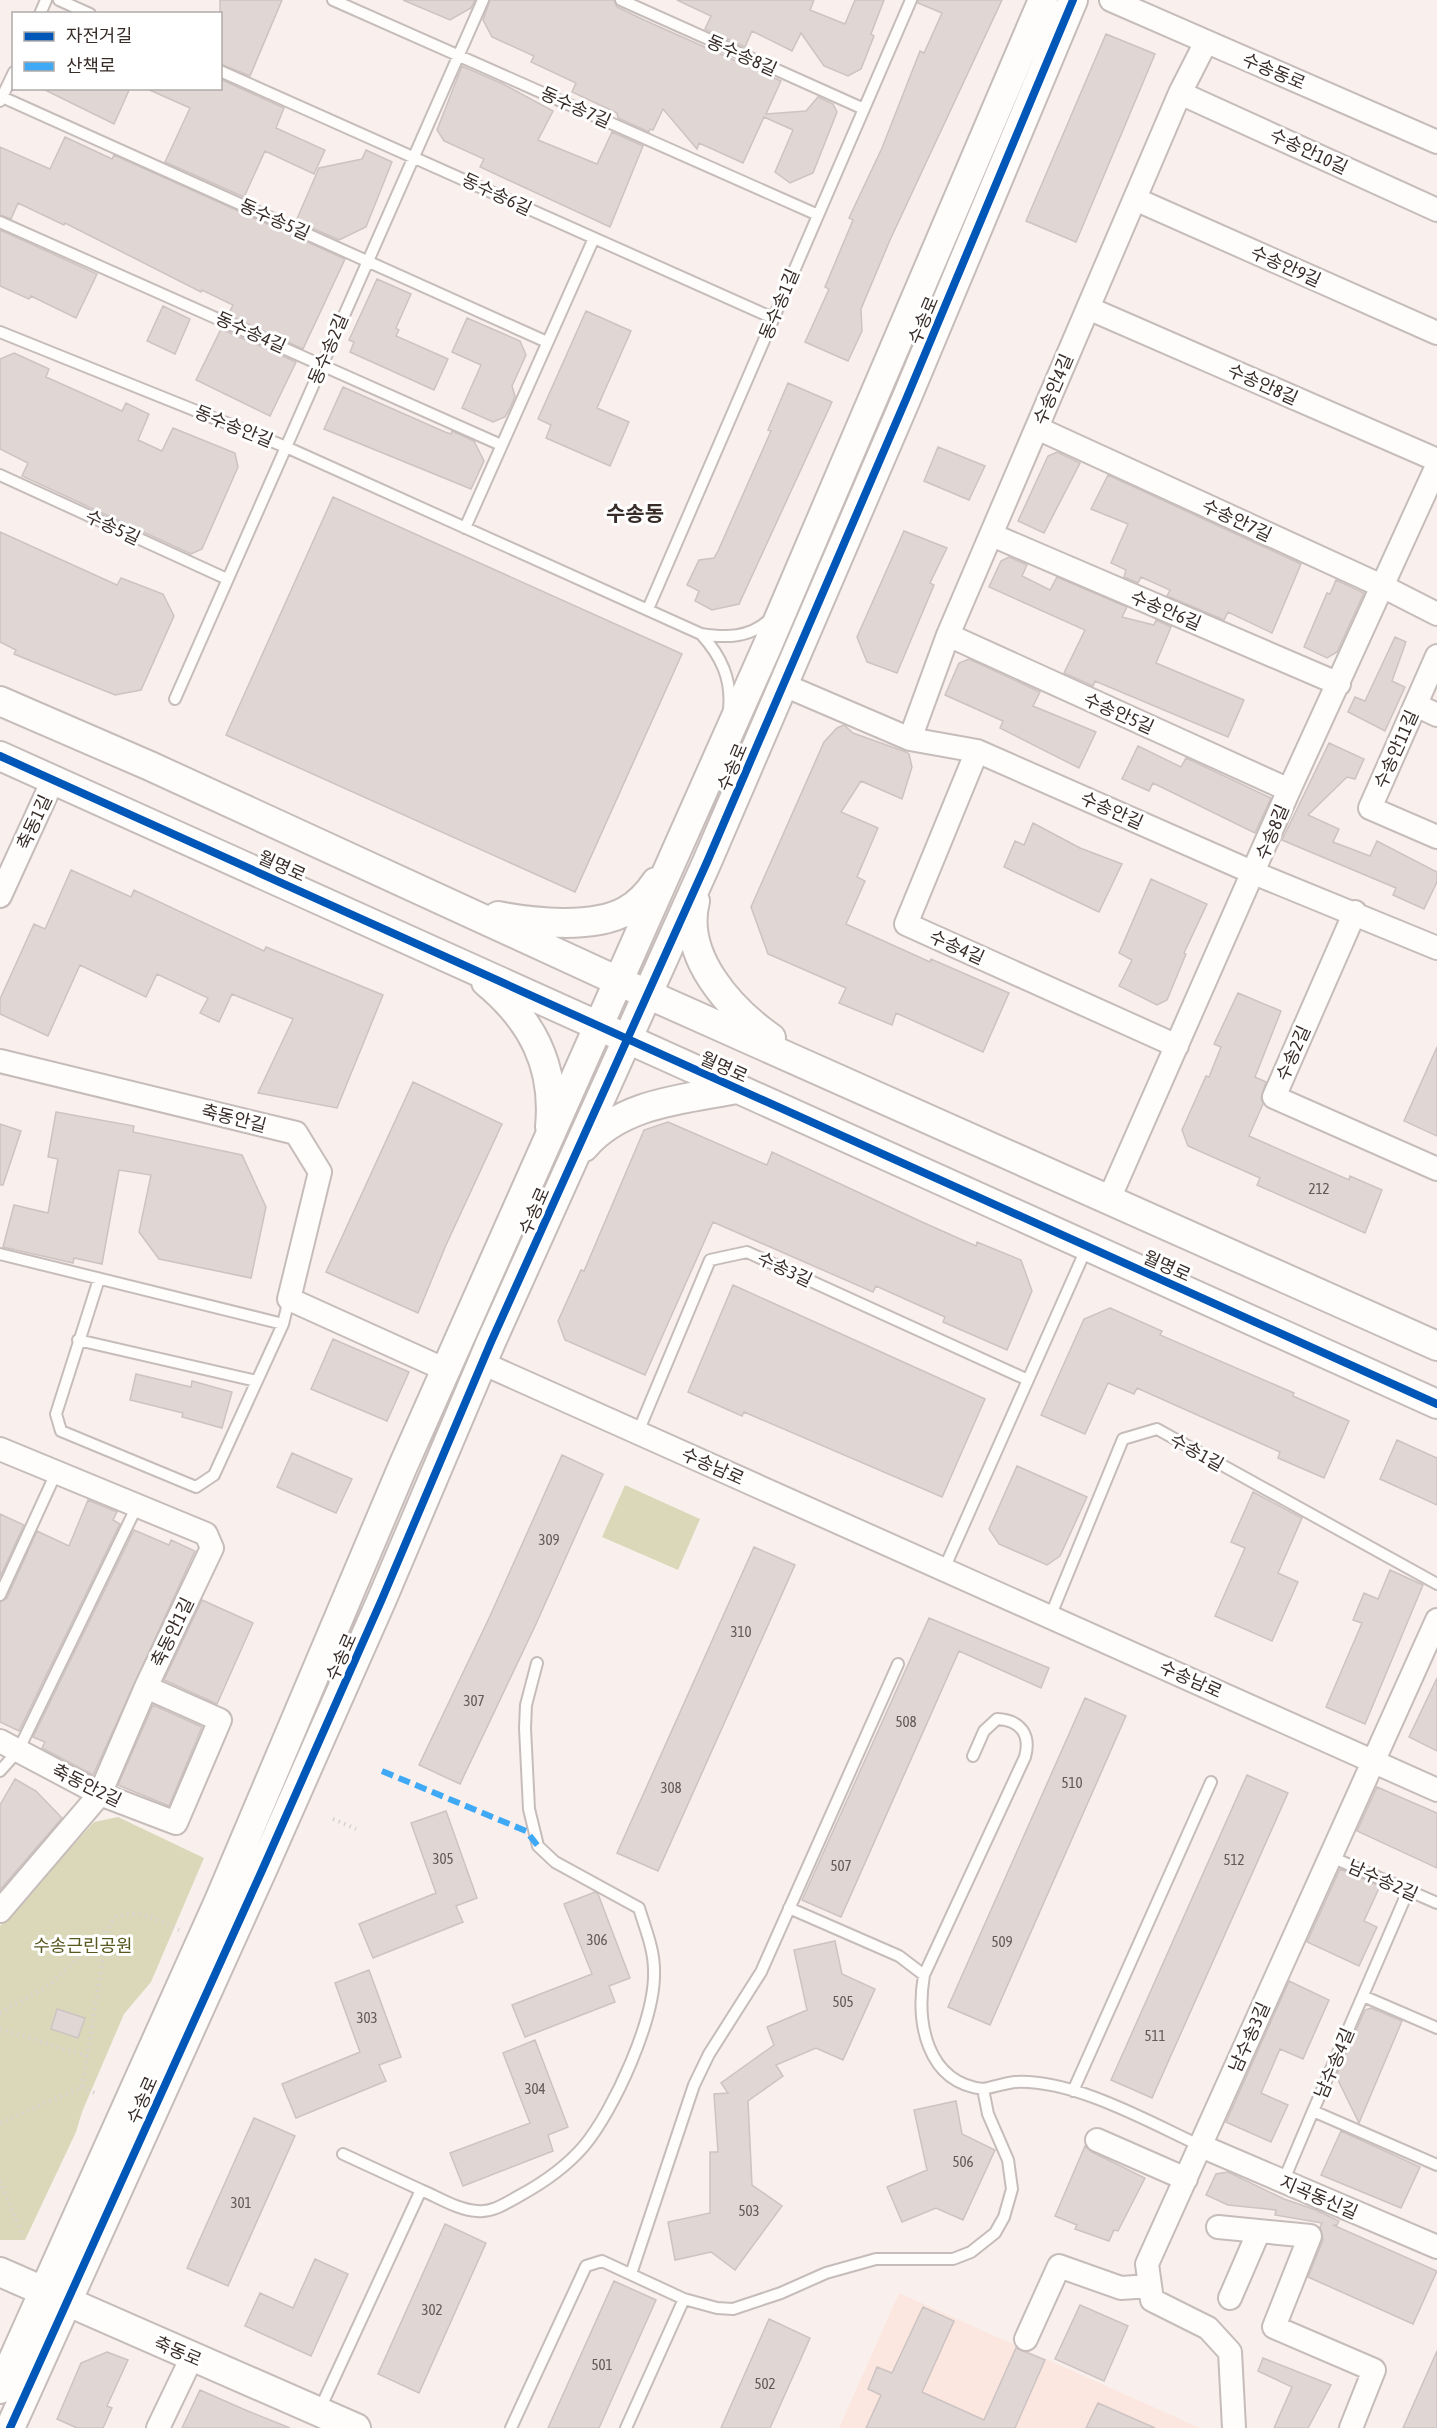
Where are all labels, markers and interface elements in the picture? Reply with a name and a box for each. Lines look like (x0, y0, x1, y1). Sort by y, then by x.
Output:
legend (12, 12, 222, 90)
text: 자전거길 (66, 25, 132, 46)
street label: 동수송8길 (704, 30, 780, 80)
street label: 수송동로 (1239, 48, 1309, 94)
text: 산책로 (66, 55, 116, 76)
street label: 동수송7길 (538, 82, 614, 132)
street label: 수송안10길 (1267, 124, 1351, 178)
street label: 동수송6길 (459, 169, 535, 219)
street label: 동수송5길 (237, 194, 313, 244)
street label: 수송안9길 (1248, 241, 1324, 291)
street label: 동수송1길 (755, 266, 803, 342)
street label: 수송로 (904, 293, 942, 347)
street label: 동수송4길 (213, 307, 289, 357)
street label: 동수송2길 (304, 311, 352, 387)
street label: 수송안4길 (1029, 351, 1077, 427)
street label: 수송안8길 (1225, 359, 1301, 409)
street label: 동수송안길 (192, 401, 276, 451)
street label: 수송안7길 (1199, 495, 1275, 545)
district label: 수송동 (606, 501, 664, 525)
street label: 수송5길 (82, 505, 144, 549)
street label: 수송안6길 (1128, 586, 1204, 634)
street label: 수송안5길 (1081, 688, 1157, 738)
street label: 수송안11길 (1369, 707, 1423, 791)
street label: 수송로 (713, 740, 751, 794)
street label: 수송안길 (1077, 787, 1147, 833)
street label: 축동1길 (12, 791, 56, 853)
street label: 수송8길 (1251, 801, 1293, 863)
street label: 월명로 (255, 846, 309, 886)
street label: 수송4길 (926, 926, 988, 968)
street label: 수송2길 (1272, 1022, 1314, 1084)
street label: 월명로 (697, 1047, 751, 1087)
street label: 축동안길 (199, 1100, 269, 1136)
house number: 212 (1308, 1180, 1330, 1197)
street label: 수송로 (514, 1184, 554, 1238)
street label: 월명로 (1140, 1246, 1194, 1286)
street label: 수송3길 (754, 1247, 816, 1291)
street label: 수송1길 (1166, 1429, 1228, 1475)
street label: 수송남로 (678, 1443, 748, 1489)
house number: 309 (538, 1531, 560, 1548)
street label: 축동안1길 (146, 1594, 198, 1670)
house number: 310 (730, 1623, 752, 1640)
street label: 수송로 (321, 1630, 361, 1684)
street label: 수송남로 (1156, 1656, 1226, 1702)
house number: 307 (463, 1692, 485, 1709)
house number: 508 (895, 1713, 917, 1730)
street label: 축동안2길 (49, 1759, 125, 1811)
house number: 510 (1061, 1774, 1083, 1791)
house number: 308 (660, 1779, 682, 1796)
house number: 305 (432, 1850, 454, 1867)
house number: 512 (1223, 1851, 1245, 1868)
street label: 남수송2길 (1345, 1855, 1421, 1905)
house number: 507 (830, 1857, 852, 1874)
house number: 306 (586, 1931, 608, 1948)
house number: 509 (991, 1933, 1013, 1950)
park label: 수송근린공원 (33, 1935, 133, 1956)
house number: 505 (832, 1993, 854, 2010)
street label: 남수송3길 (1224, 1999, 1274, 2075)
house number: 303 (356, 2009, 378, 2026)
street label: 남수송4길 (1310, 2025, 1358, 2101)
house number: 511 (1144, 2027, 1166, 2044)
street label: 수송로 (122, 2073, 162, 2127)
house number: 304 (524, 2080, 546, 2097)
house number: 506 (952, 2153, 974, 2170)
street label: 지곡동신길 (1277, 2171, 1361, 2223)
house number: 301 (230, 2194, 252, 2211)
house number: 503 (738, 2202, 760, 2219)
house number: 302 (421, 2301, 443, 2318)
street label: 축동로 (151, 2332, 205, 2370)
house number: 501 (591, 2356, 613, 2373)
house number: 502 (754, 2375, 776, 2392)

